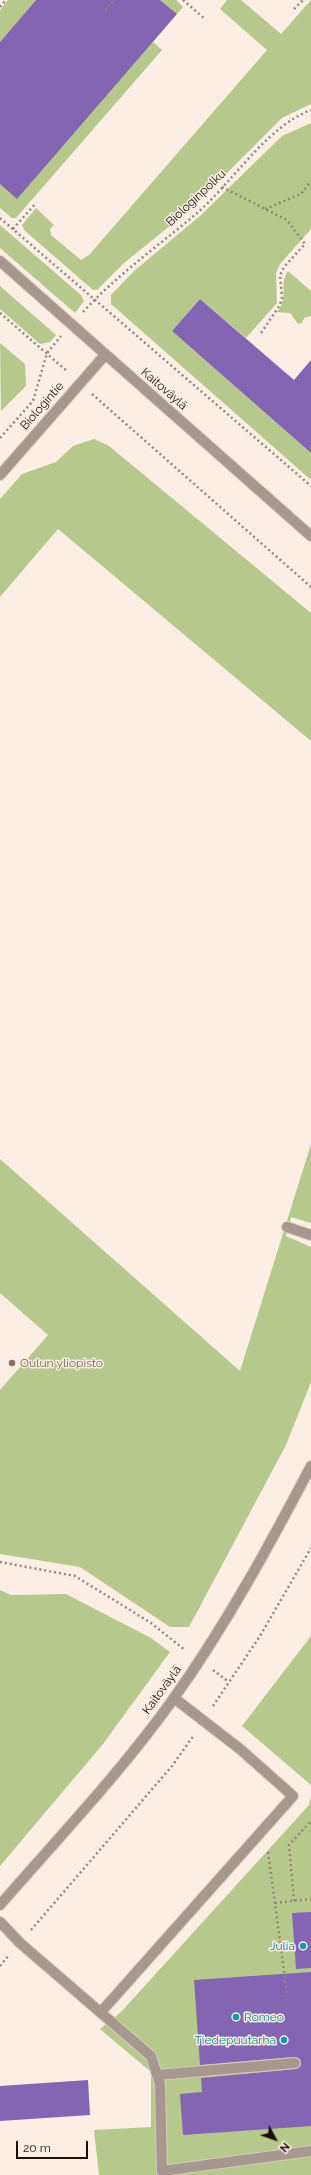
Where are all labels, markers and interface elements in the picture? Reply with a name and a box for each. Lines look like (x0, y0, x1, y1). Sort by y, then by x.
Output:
street label: Biologinpolku (163, 167, 229, 229)
street label: Kaitoväylä (138, 365, 190, 413)
street label: Biologintie (17, 379, 67, 433)
place label: Oulun yliopisto (20, 1356, 103, 1370)
marker: Oulun yliopisto (7, 1358, 17, 1368)
street label: Kaitoväylä (140, 1663, 184, 1717)
place label: Julia (270, 1939, 295, 1953)
marker: Julia (298, 1941, 308, 1951)
place label: Romeo (244, 2010, 284, 2024)
marker: Romeo (231, 2012, 241, 2022)
place label: Tiedepuutarha (195, 2033, 276, 2047)
marker: Tiedepuutarha (279, 2035, 289, 2045)
north arrow (255, 2119, 295, 2159)
scale bar (18, 2133, 90, 2159)
text: N (277, 2140, 292, 2155)
text: 20 m (23, 2141, 51, 2155)

